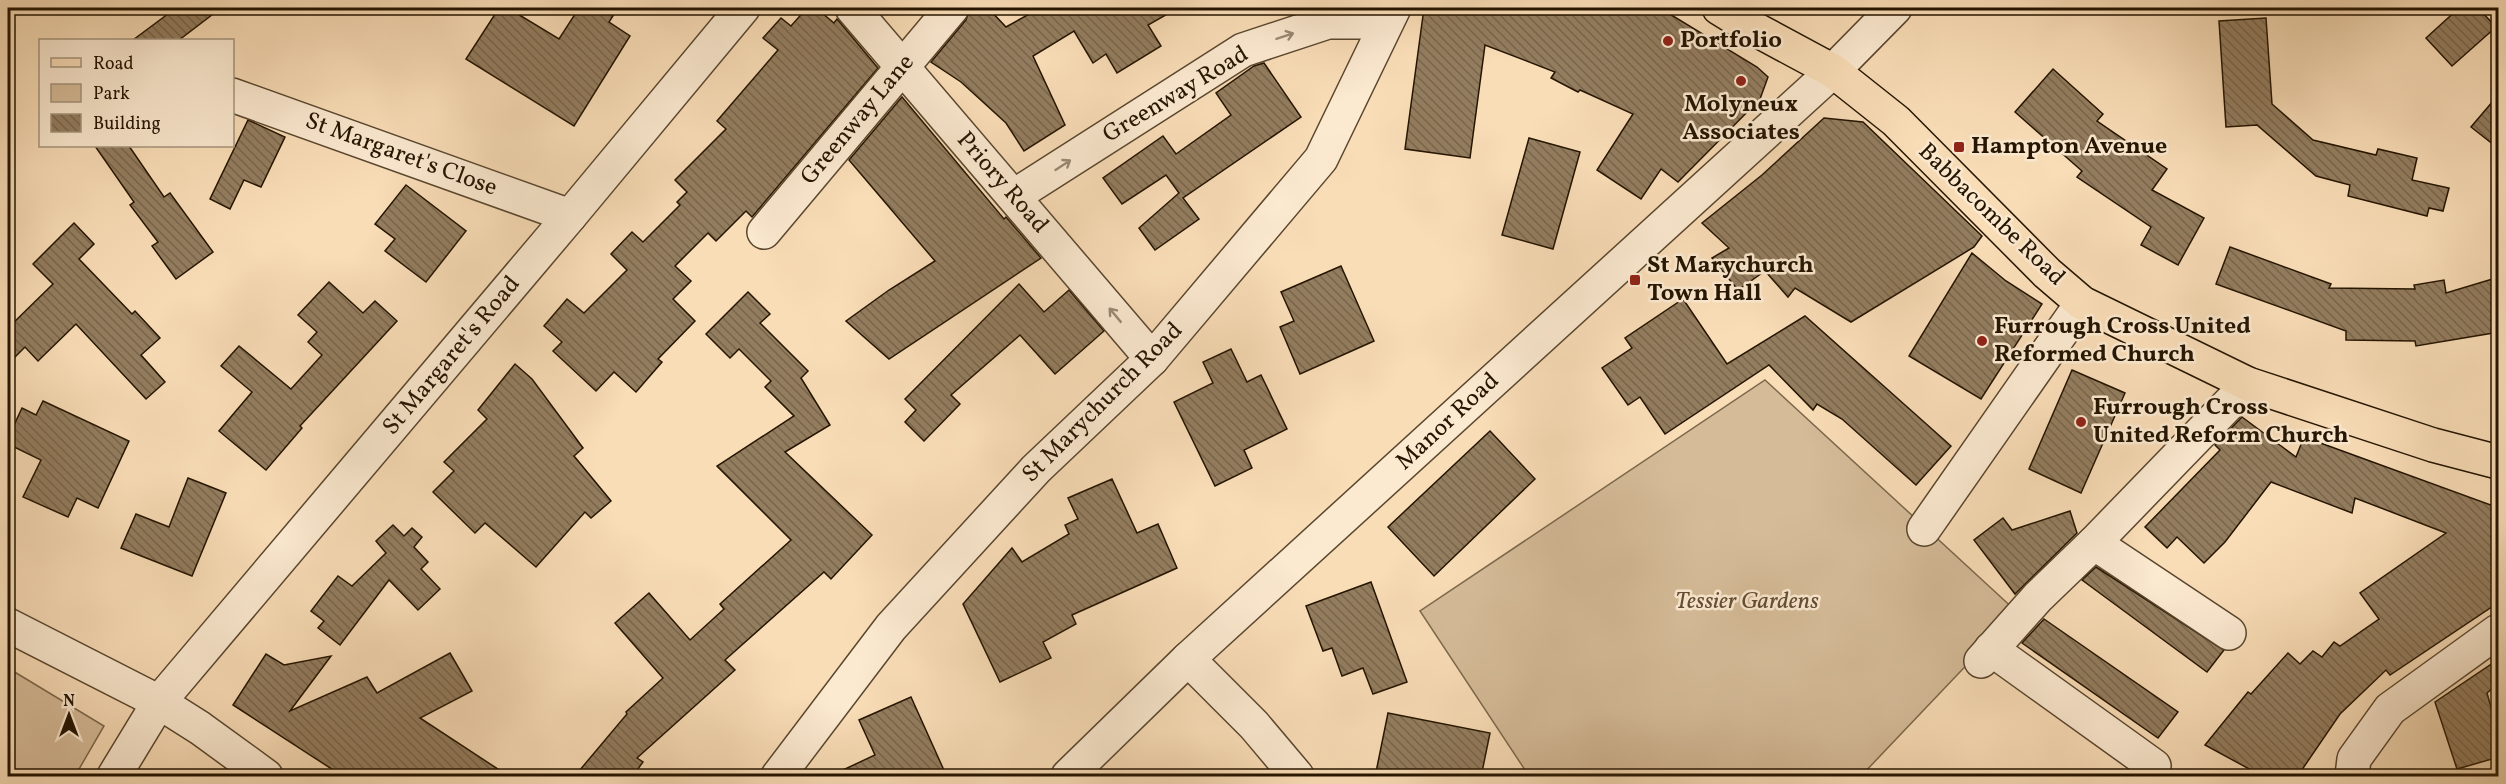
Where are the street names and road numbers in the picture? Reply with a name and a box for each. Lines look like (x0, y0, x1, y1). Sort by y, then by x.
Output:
street label: Greenway Road (1097, 38, 1255, 152)
street label: Greenway Lane (793, 47, 923, 193)
street label: St Margaret's Close (300, 104, 502, 206)
street label: Priory Road (948, 125, 1056, 241)
street label: Babbacombe Road (1910, 136, 2072, 294)
street label: St Margaret's Road (375, 269, 529, 443)
street label: St Marychurch Road (1015, 315, 1191, 491)
street label: Manor Road (1389, 365, 1507, 479)

